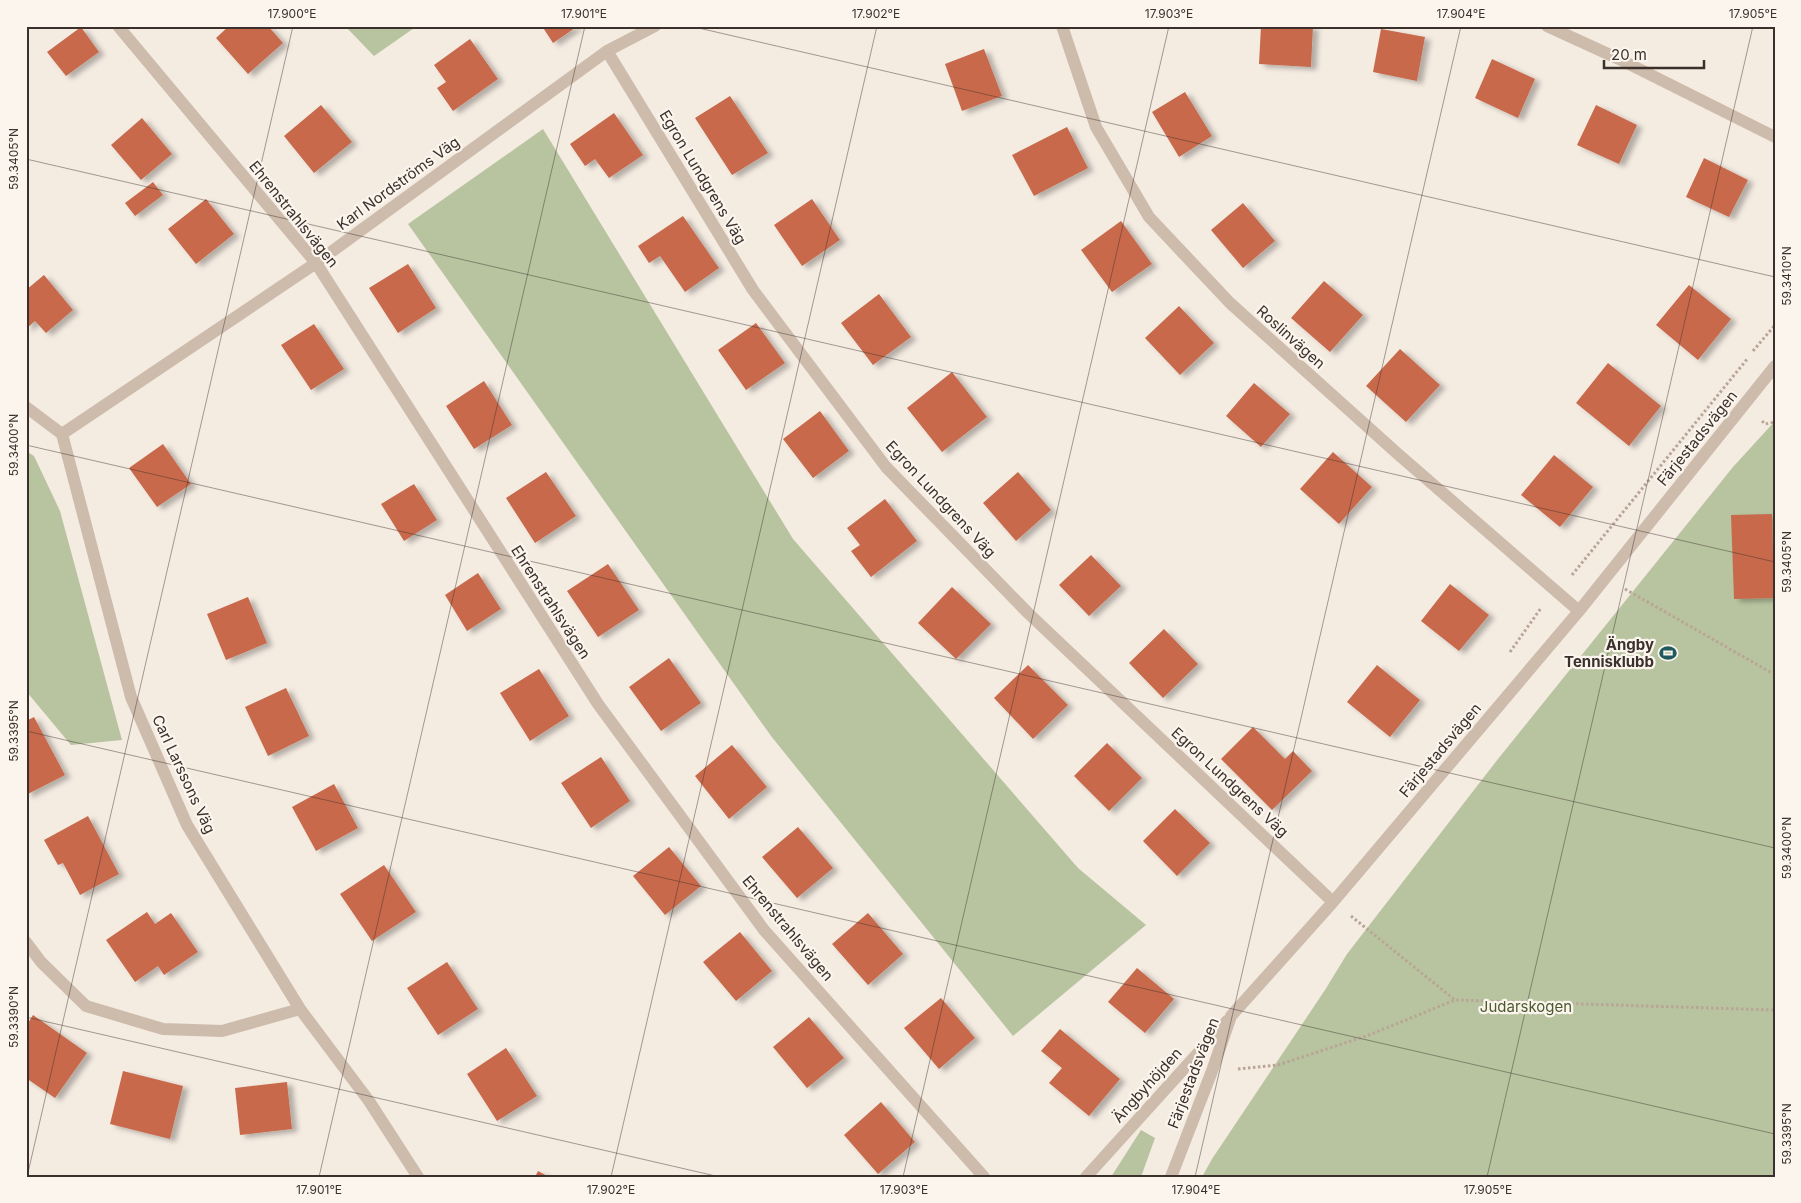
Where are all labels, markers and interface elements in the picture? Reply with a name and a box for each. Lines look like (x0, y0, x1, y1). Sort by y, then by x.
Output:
text: 17.900°E (268, 6, 316, 21)
text: 17.901°E (561, 6, 607, 21)
text: 17.902°E (852, 6, 900, 21)
text: 17.903°E (1145, 6, 1193, 21)
text: 17.904°E (1437, 6, 1485, 21)
text: 17.905°E (1729, 6, 1777, 21)
scale bar (1604, 38, 1704, 70)
text: 20 m (1611, 45, 1647, 64)
street label: Egron Lundgrens Väg (656, 107, 750, 247)
text: 59.3405°N (6, 128, 21, 190)
street label: Karl Nordströms Väg (333, 132, 463, 234)
street label: Ehrenstrahlsvägen (245, 157, 343, 271)
text: 59.3410°N (1779, 246, 1794, 306)
street label: Roslinvägen (1253, 301, 1329, 373)
street label: Färjestadsvägen (1653, 386, 1741, 490)
text: 59.3400°N (6, 414, 21, 476)
street label: Egron Lundgrens Väg (882, 437, 1000, 561)
text: 59.3405°N (1779, 531, 1794, 593)
street label: Ehrenstrahlsvägen (507, 542, 595, 662)
place label: Ängby Tennisklubb (1564, 635, 1654, 671)
sports icon: Ängby Tennisklubb (1658, 643, 1678, 663)
street label: Färjestadsvägen (1395, 699, 1485, 801)
text: 59.3395°N (6, 700, 21, 762)
street label: Carl Larssons Väg (148, 712, 220, 836)
street label: Egron Lundgrens Väg (1168, 723, 1292, 841)
text: 59.3400°N (1779, 817, 1794, 879)
street label: Ehrenstrahlsvägen (738, 871, 838, 985)
text: 59.3390°N (6, 986, 21, 1048)
park label: Judarskogen (1480, 997, 1572, 1016)
street label: Färjestadsvägen (1163, 1015, 1223, 1131)
street label: Ängbyhöjden (1108, 1044, 1186, 1126)
text: 59.3395°N (1779, 1103, 1794, 1165)
text: 17.901°E (296, 1182, 342, 1197)
text: 17.902°E (587, 1182, 635, 1197)
text: 17.903°E (880, 1182, 928, 1197)
text: 17.904°E (1172, 1182, 1220, 1197)
text: 17.905°E (1464, 1182, 1512, 1197)

